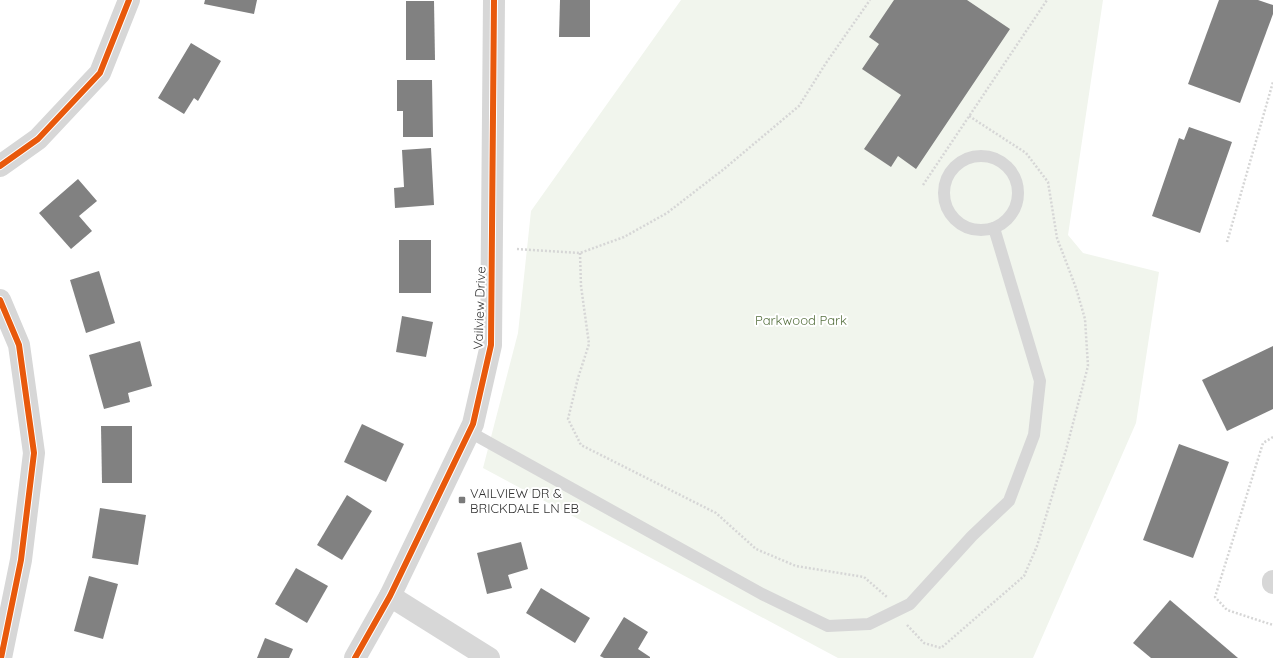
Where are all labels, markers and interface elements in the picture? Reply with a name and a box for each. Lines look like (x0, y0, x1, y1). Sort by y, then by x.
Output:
street label: Vailview Drive (470, 266, 488, 350)
park label: Parkwood Park (755, 312, 847, 328)
place label: VAILVIEW DR & BRICKDALE LN EB (470, 485, 579, 516)
marker: VAILVIEW DR & BRICKDALE LN EB (457, 495, 467, 505)

